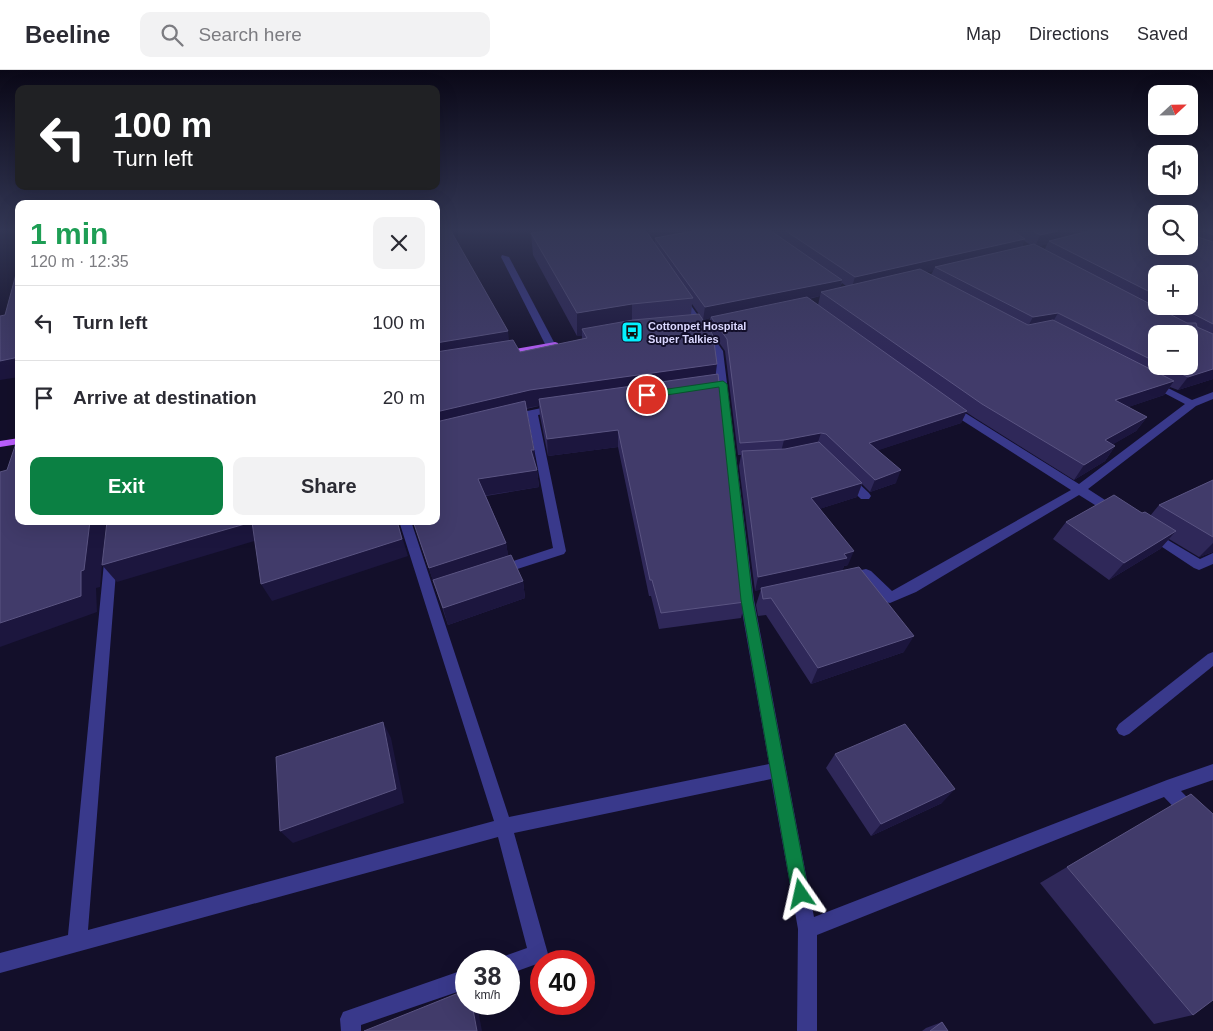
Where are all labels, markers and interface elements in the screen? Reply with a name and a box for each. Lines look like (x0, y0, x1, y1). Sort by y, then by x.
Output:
search box (140, 12, 490, 57)
text: Beeline (25, 21, 110, 48)
icon: search (158, 21, 186, 49)
text: Search here (198, 24, 302, 45)
text: Map (966, 24, 1001, 44)
text: Directions (1029, 24, 1109, 44)
text: Saved (1137, 24, 1188, 44)
north arrow (1148, 85, 1198, 135)
map controls (1148, 85, 1198, 375)
icon: left (30, 105, 95, 170)
text: 100 m (113, 105, 212, 144)
button: sound (1148, 145, 1198, 195)
text: Turn left (113, 146, 193, 171)
button: search (1148, 205, 1198, 255)
text: 1 min (30, 217, 108, 250)
button: close (373, 217, 425, 269)
text: 120 m · 12:35 (30, 253, 129, 270)
button: + (1148, 265, 1198, 315)
icon: left (30, 309, 58, 337)
text: Turn left (73, 312, 148, 333)
text: 100 m (372, 312, 425, 333)
bus stop icon: Cottonpet Hospital Super Talkies (620, 320, 644, 344)
place label: Cottonpet Hospital Super Talkies (648, 320, 746, 345)
button: − (1148, 325, 1198, 375)
pin (626, 374, 668, 416)
icon: arrive (633, 381, 661, 409)
icon: arrive (30, 384, 58, 412)
text: Arrive at destination (73, 387, 257, 408)
text: 20 m (383, 387, 425, 408)
button: Exit (30, 457, 223, 515)
button: Share (233, 457, 425, 515)
position arrow (774, 867, 826, 919)
speed limit sign: 40 (530, 950, 595, 1015)
text: 38 (474, 962, 501, 990)
text: km/h (474, 988, 501, 1002)

